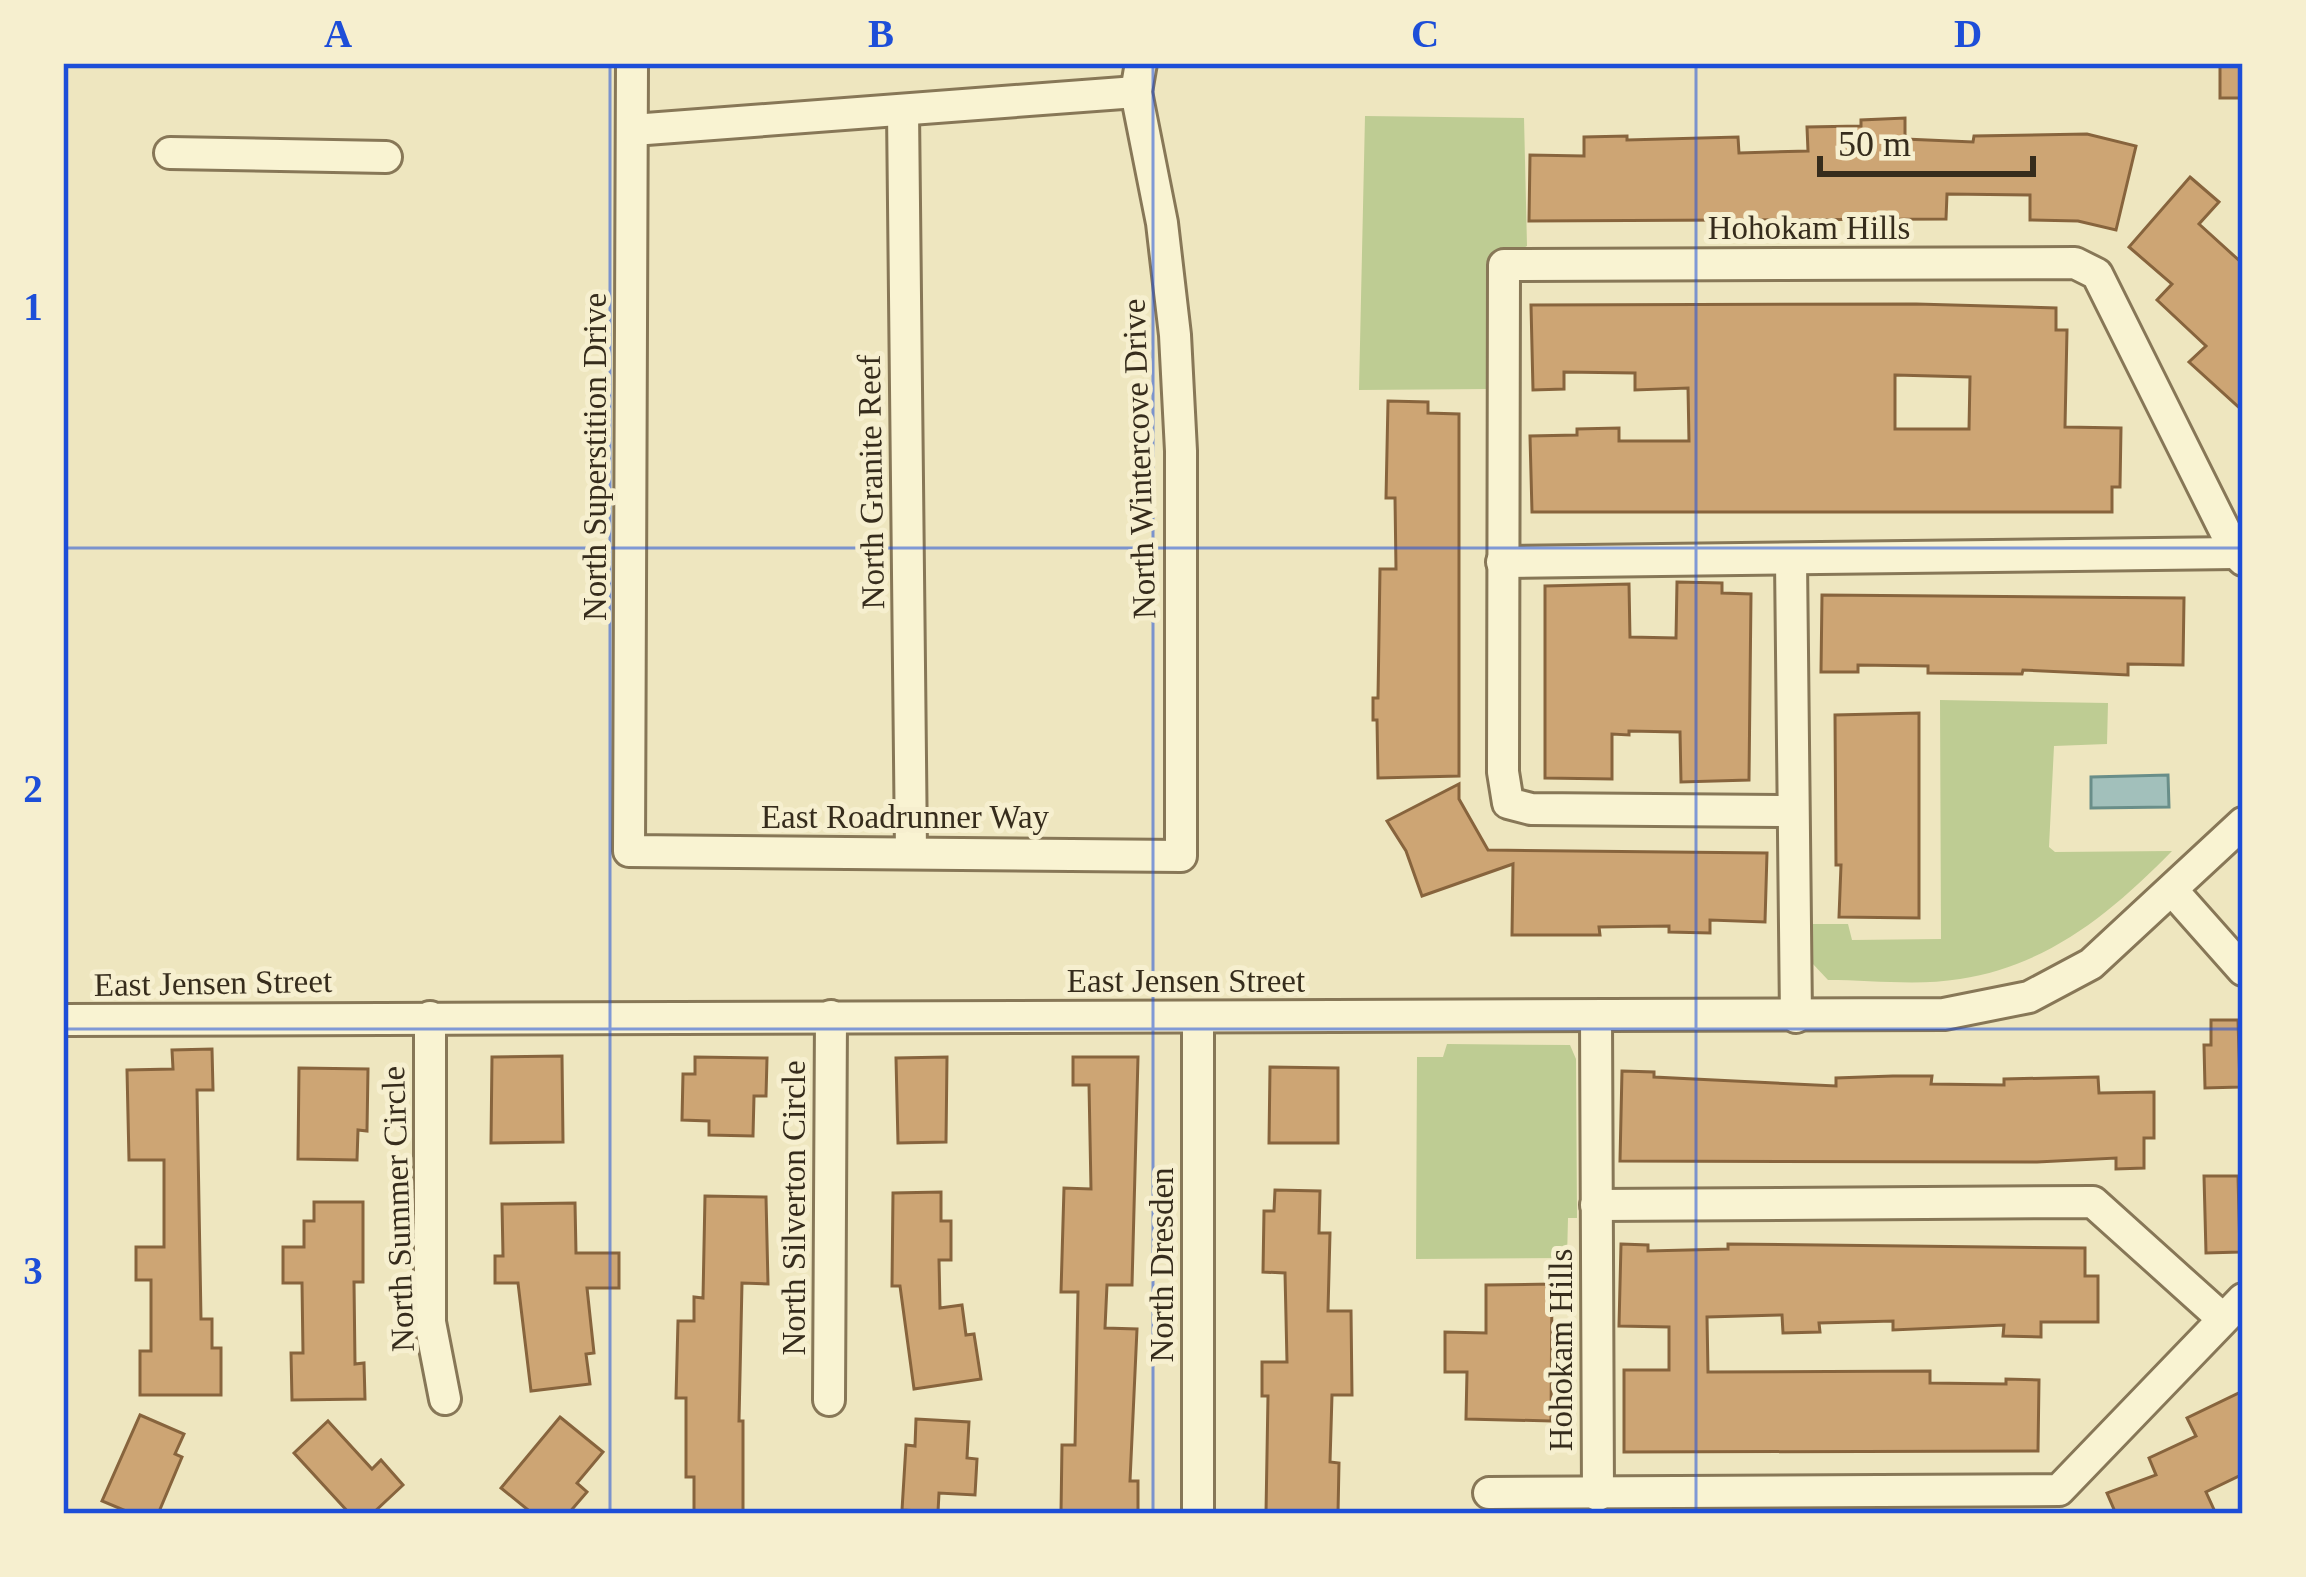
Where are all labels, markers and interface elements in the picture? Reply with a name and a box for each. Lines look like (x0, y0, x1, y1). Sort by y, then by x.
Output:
text: A (324, 12, 352, 55)
text: B (868, 12, 894, 55)
text: C (1411, 12, 1439, 55)
text: D (1954, 12, 1982, 55)
scale bar (1820, 102, 2033, 176)
text: 50 m (1838, 124, 1911, 164)
street label: Hohokam Hills (1708, 210, 1910, 246)
text: 1 (23, 285, 43, 328)
street label: North Superstition Drive (577, 293, 613, 621)
street label: North Wintercove Drive (1115, 298, 1163, 620)
street label: North Granite Reef (851, 354, 891, 610)
text: 2 (23, 767, 43, 810)
street label: East Roadrunner Way (761, 799, 1050, 835)
street label: East Jensen Street (94, 963, 332, 1003)
street label: East Jensen Street (1067, 963, 1305, 999)
street label: North Silverton Circle (776, 1060, 812, 1356)
street label: North Summer Circle (375, 1065, 421, 1353)
street label: North Dresden (1144, 1167, 1180, 1363)
text: 3 (23, 1249, 43, 1292)
street label: Hohokam Hills (1543, 1249, 1579, 1451)

